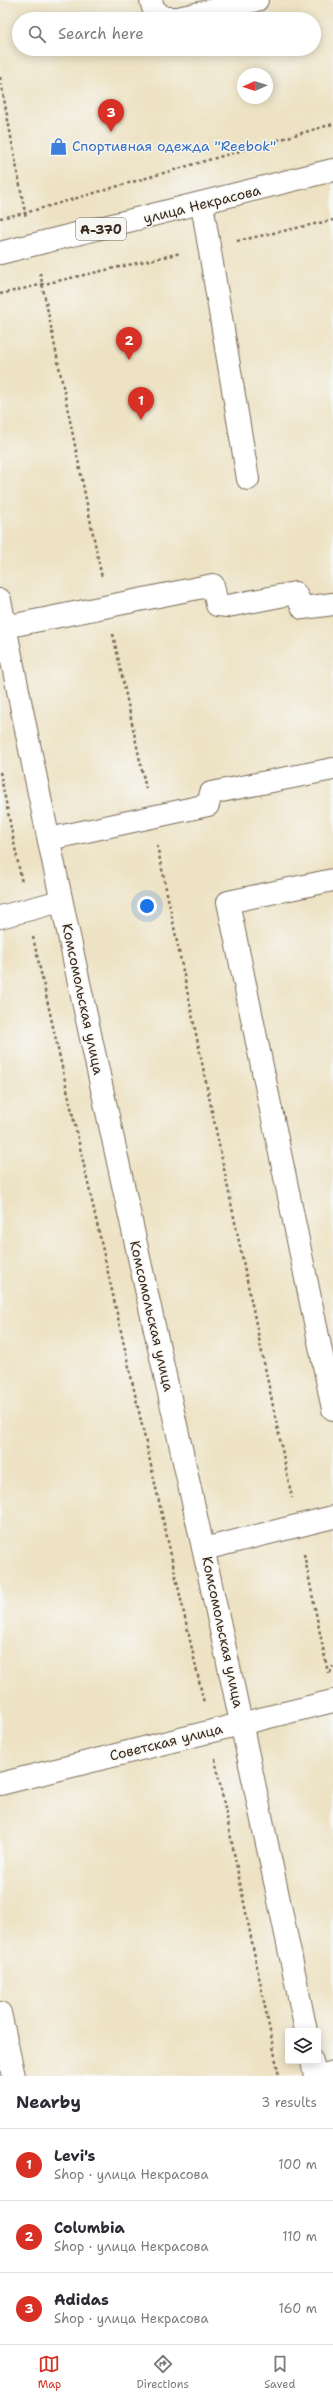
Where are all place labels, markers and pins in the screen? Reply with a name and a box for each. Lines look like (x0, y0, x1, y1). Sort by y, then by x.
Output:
pin: 3 (98, 99, 124, 132)
shop icon: Спортивная одежда "Reebok" (49, 136, 69, 156)
place label: Спортивная одежда "Reebok" (72, 137, 276, 155)
pin: 2 (116, 327, 142, 360)
pin: 1 (128, 387, 154, 420)

